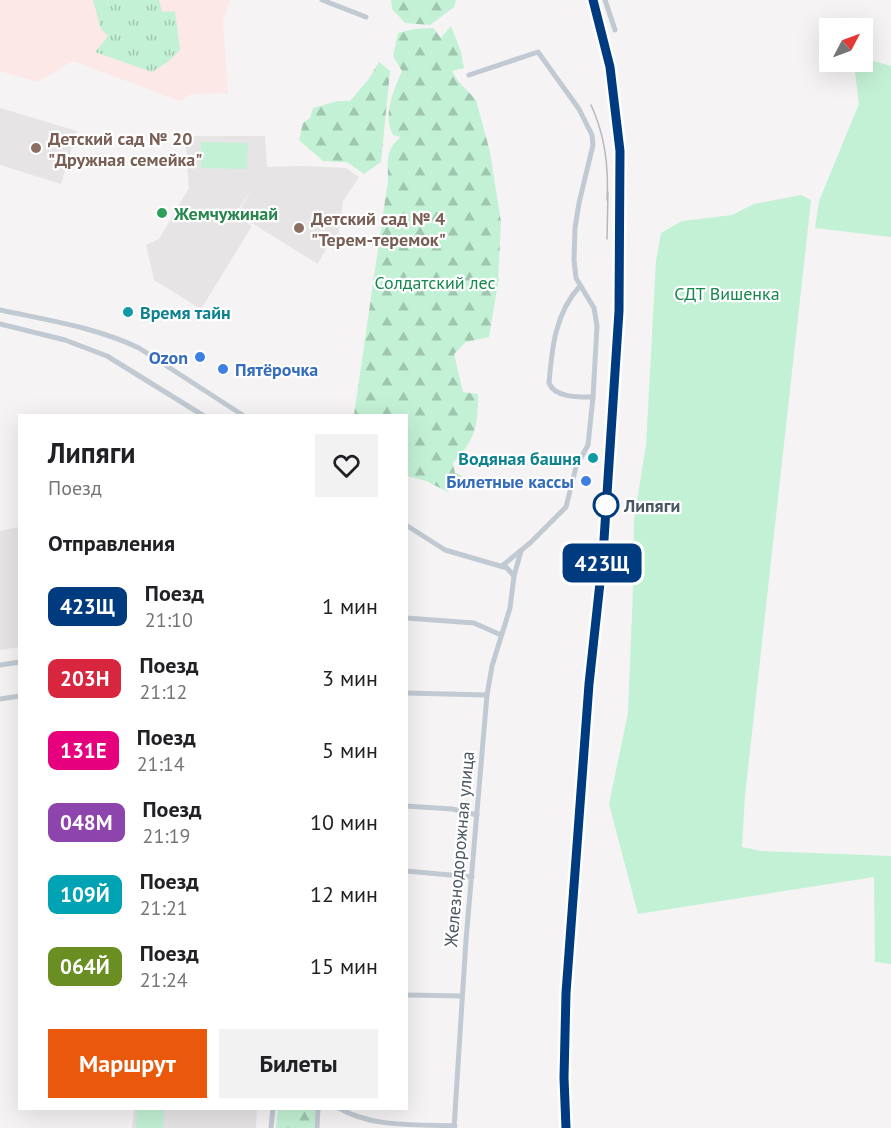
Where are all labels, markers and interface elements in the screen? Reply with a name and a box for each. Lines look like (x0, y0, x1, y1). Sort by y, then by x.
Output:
north arrow (819, 18, 873, 72)
map controls (819, 18, 873, 72)
place label: Детский сад № 20 "Дружная семейка" (48, 127, 202, 171)
marker: Детский сад № 20 "Дружная семейка" (29, 141, 43, 155)
place label: Жемчужинай (173, 202, 278, 225)
marker: Жемчужинай (155, 206, 169, 220)
place label: Детский сад № 4 "Терем-теремок" (311, 207, 446, 251)
marker: Детский сад № 4 "Терем-теремок" (292, 221, 306, 235)
park label: Солдатский лес (374, 271, 496, 294)
park label: СДТ Вишенка (674, 282, 780, 305)
place label: Время тайн (140, 301, 231, 324)
marker: Время тайн (121, 305, 135, 319)
place label: Ozon (149, 346, 188, 369)
marker: Ozon (193, 350, 207, 364)
place label: Пятёрочка (235, 358, 318, 381)
marker: Пятёрочка (216, 362, 230, 376)
text: Липяги (48, 434, 135, 471)
button: heart (315, 434, 378, 497)
place label: Водяная башня (458, 447, 581, 470)
marker: Водяная башня (586, 451, 600, 465)
place label: Билетные кассы (446, 470, 574, 493)
marker: Билетные кассы (579, 474, 593, 488)
text: Поезд (48, 475, 102, 501)
marker: Липяги (593, 492, 619, 518)
place label: Липяги (623, 494, 680, 517)
text: Отправления (48, 529, 175, 557)
line badge: 423Щ (560, 544, 644, 582)
text: 423Щ (575, 550, 629, 577)
text: Поезд (145, 579, 204, 607)
text: 1 мин (322, 592, 378, 620)
text: 423Щ (60, 593, 115, 620)
text: 21:10 (145, 607, 193, 633)
text: Поезд (139, 651, 198, 679)
text: 3 мин (322, 664, 378, 692)
text: 203Н (60, 665, 109, 692)
text: 21:12 (139, 679, 187, 705)
text: Поезд (137, 723, 196, 751)
text: 5 мин (322, 736, 378, 764)
text: 131Е (60, 737, 107, 764)
street label: Железнодорожная улица (439, 750, 479, 949)
text: 21:14 (137, 751, 185, 777)
text: Поезд (143, 795, 202, 823)
text: 10 мин (310, 808, 378, 836)
text: 048М (60, 809, 113, 836)
text: 21:19 (143, 823, 191, 849)
text: Поезд (140, 867, 199, 895)
text: 12 мин (310, 880, 378, 908)
text: 109Й (60, 881, 110, 908)
text: 21:21 (140, 895, 188, 921)
text: Поезд (140, 939, 199, 967)
text: 15 мин (310, 952, 378, 980)
text: 064Й (60, 953, 110, 980)
text: 21:24 (140, 967, 188, 993)
button: Маршрут (48, 1029, 207, 1098)
button: Билеты (219, 1029, 378, 1098)

